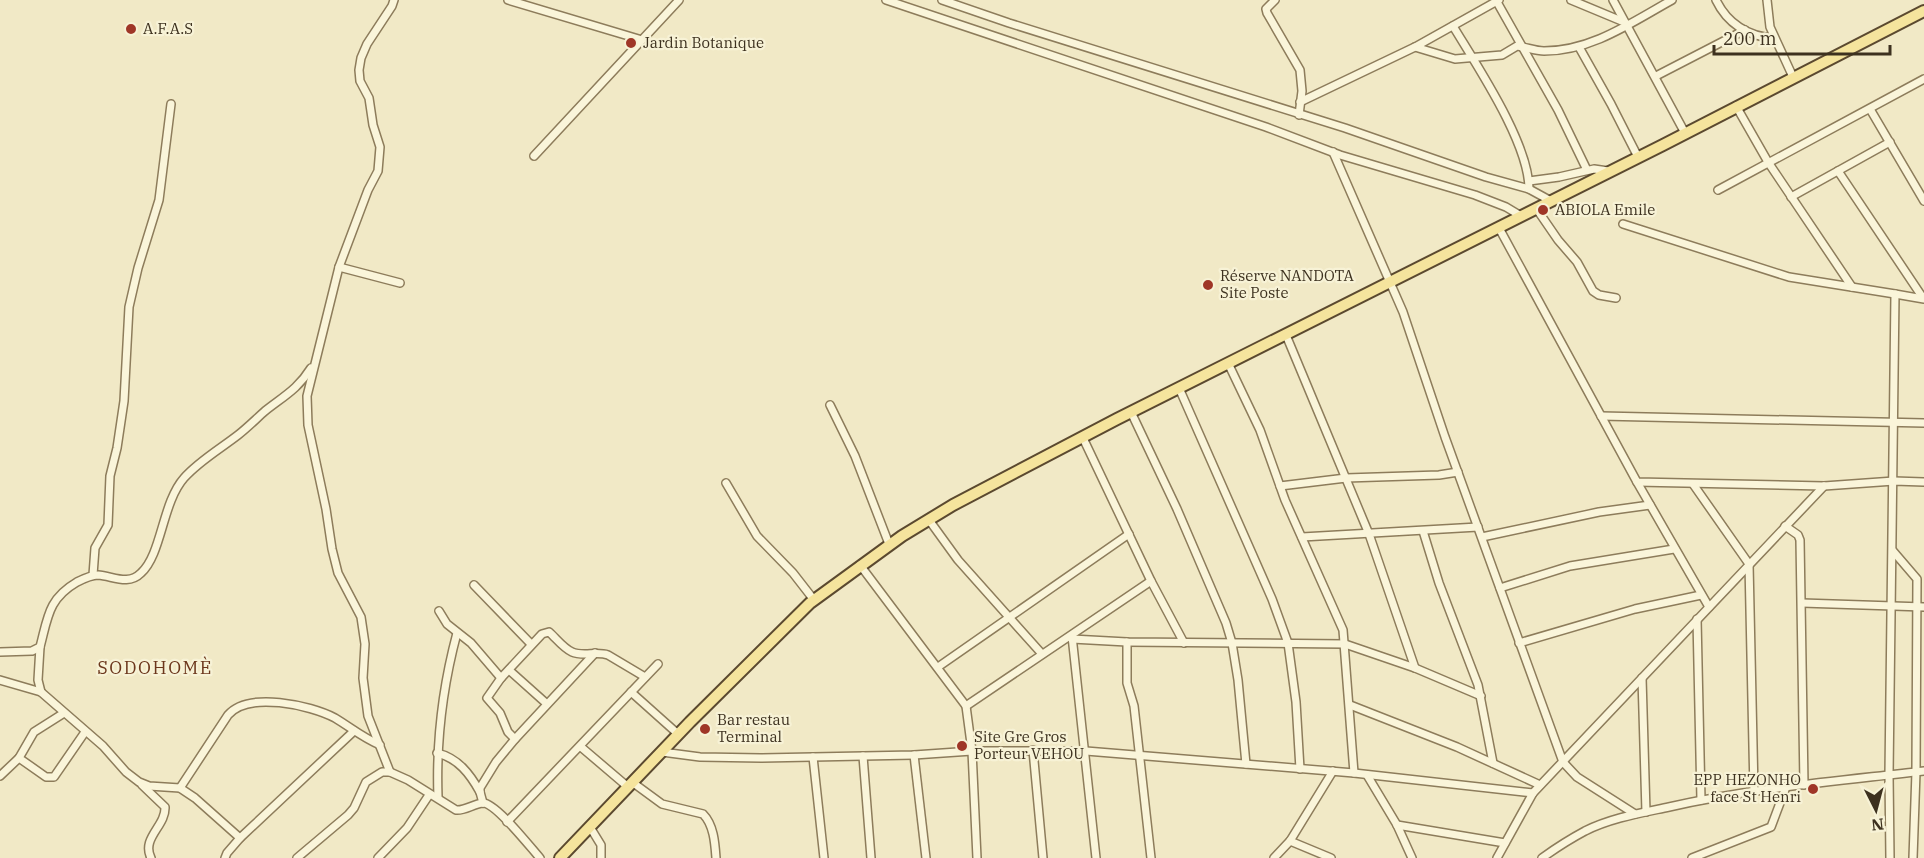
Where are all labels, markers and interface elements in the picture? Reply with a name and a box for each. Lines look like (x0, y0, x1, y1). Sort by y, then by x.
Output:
scale bar (1714, 18, 1890, 56)
place label: A.F.A.S (143, 19, 193, 38)
marker: A.F.A.S (124, 22, 138, 36)
text: 200 m (1723, 27, 1777, 50)
place label: Jardin Botanique (643, 33, 764, 52)
marker: Jardin Botanique (624, 36, 638, 50)
place label: ABIOLA Emile (1555, 200, 1655, 219)
marker: ABIOLA Emile (1536, 203, 1550, 217)
place label: Réserve NANDOTA Site Poste (1220, 266, 1355, 302)
marker: Réserve NANDOTA Site Poste (1201, 278, 1215, 292)
district label: SODOHOMÈ (97, 656, 213, 679)
place label: Bar restau Terminal (717, 710, 790, 746)
marker: Bar restau Terminal (698, 722, 712, 736)
place label: Site Gre Gros Porteur VEHOU (974, 727, 1084, 763)
marker: Site Gre Gros Porteur VEHOU (955, 739, 969, 753)
place label: EPP HEZONHO face St Henri (1693, 770, 1801, 806)
north arrow (1846, 780, 1906, 840)
marker: EPP HEZONHO face St Henri (1806, 782, 1820, 796)
text: N (1870, 814, 1885, 836)

